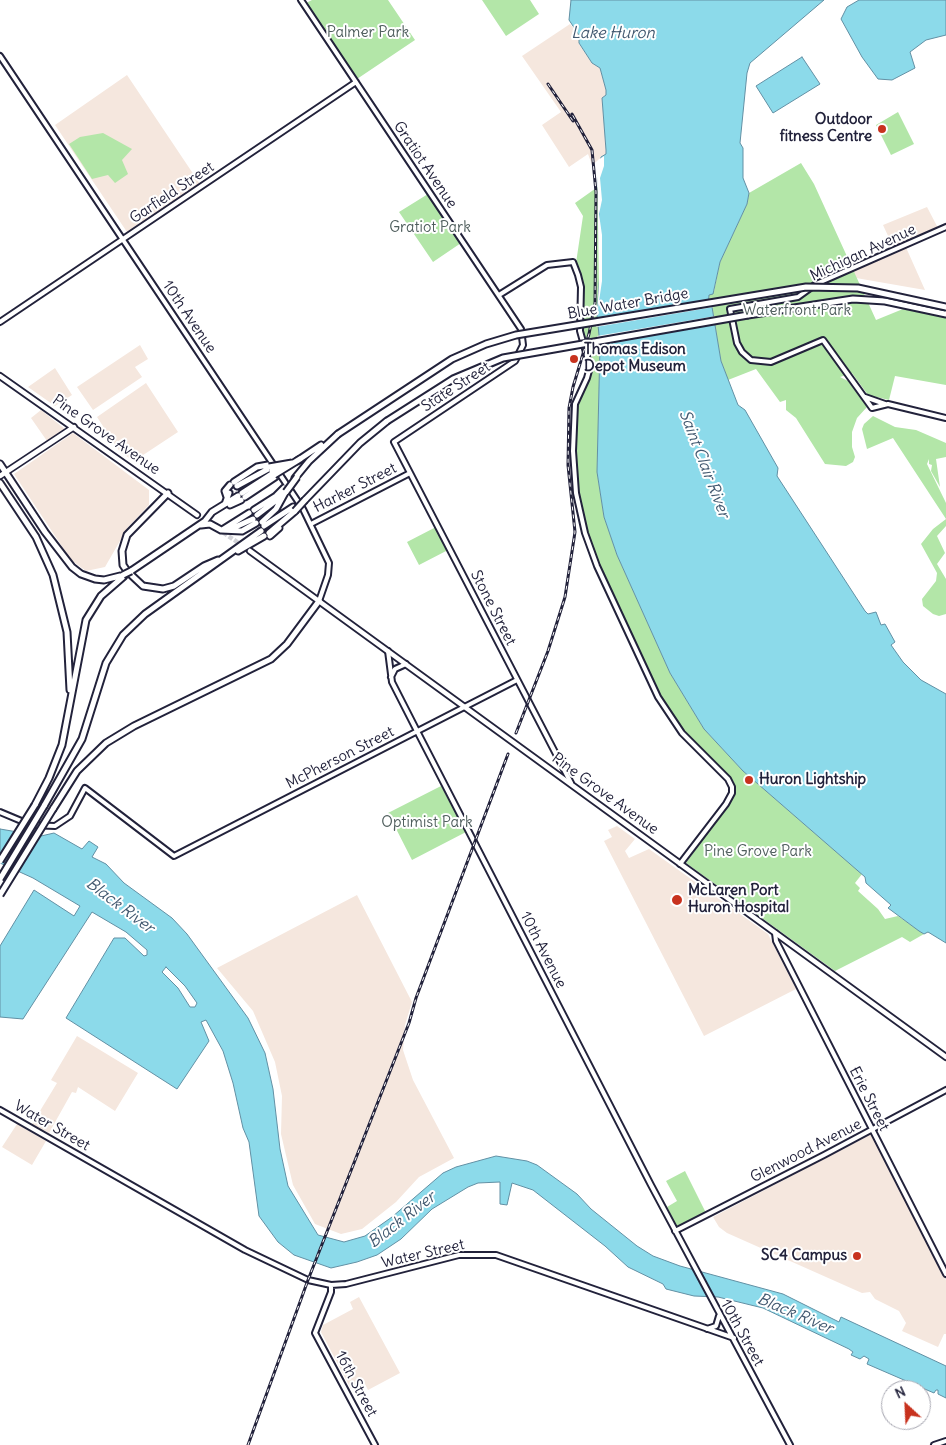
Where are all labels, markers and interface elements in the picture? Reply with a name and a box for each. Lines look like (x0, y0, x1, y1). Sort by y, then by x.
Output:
water label: Lake Huron (571, 23, 655, 43)
park label: Palmer Park (327, 24, 409, 42)
place label: Outdoor fitness Centre (780, 111, 872, 146)
street label: Gratiot Avenue (389, 118, 461, 212)
marker: Outdoor fitness Centre (876, 123, 888, 135)
street label: Garfield Street (126, 158, 218, 228)
park label: Gratiot Park (389, 219, 471, 237)
street label: Michigan Avenue (807, 221, 919, 285)
street label: 10th Avenue (158, 277, 220, 357)
street label: Blue Water Bridge (566, 285, 690, 323)
park label: Waterfront Park (743, 302, 851, 320)
place label: Thomas Edison Depot Museum (584, 341, 686, 376)
marker: Thomas Edison Depot Museum (568, 353, 580, 365)
street label: State Street (418, 358, 494, 416)
street label: Pine Grove Avenue (49, 391, 163, 479)
water label: Saint Clair River (675, 407, 733, 521)
street label: Harker Street (310, 459, 400, 517)
street label: Stone Street (466, 567, 520, 649)
street label: McPherson Street (283, 723, 397, 793)
street label: Pine Grove Avenue (548, 749, 662, 839)
place label: Huron Lightship (759, 771, 866, 789)
marker: Huron Lightship (743, 774, 755, 786)
park label: Optimist Park (381, 814, 473, 832)
park label: Pine Grove Park (704, 843, 812, 861)
water label: Black River (82, 874, 158, 938)
place label: McLaren Port Huron Hospital (688, 882, 789, 917)
marker: McLaren Port Huron Hospital (670, 893, 684, 907)
street label: 10th Avenue (516, 909, 570, 991)
street label: Erie Street (845, 1064, 893, 1134)
street label: Water Street (11, 1097, 93, 1155)
street label: Glenwood Avenue (747, 1115, 865, 1187)
water label: Black River (365, 1188, 439, 1252)
street label: Water Street (380, 1236, 466, 1272)
place label: SC4 Campus (761, 1247, 847, 1265)
marker: SC4 Campus (851, 1250, 863, 1262)
water label: Black River (754, 1290, 836, 1338)
street label: 10th Street (716, 1297, 768, 1369)
street label: 16th Street (331, 1348, 381, 1420)
north arrow (881, 1380, 931, 1430)
text: N (892, 1382, 908, 1403)

